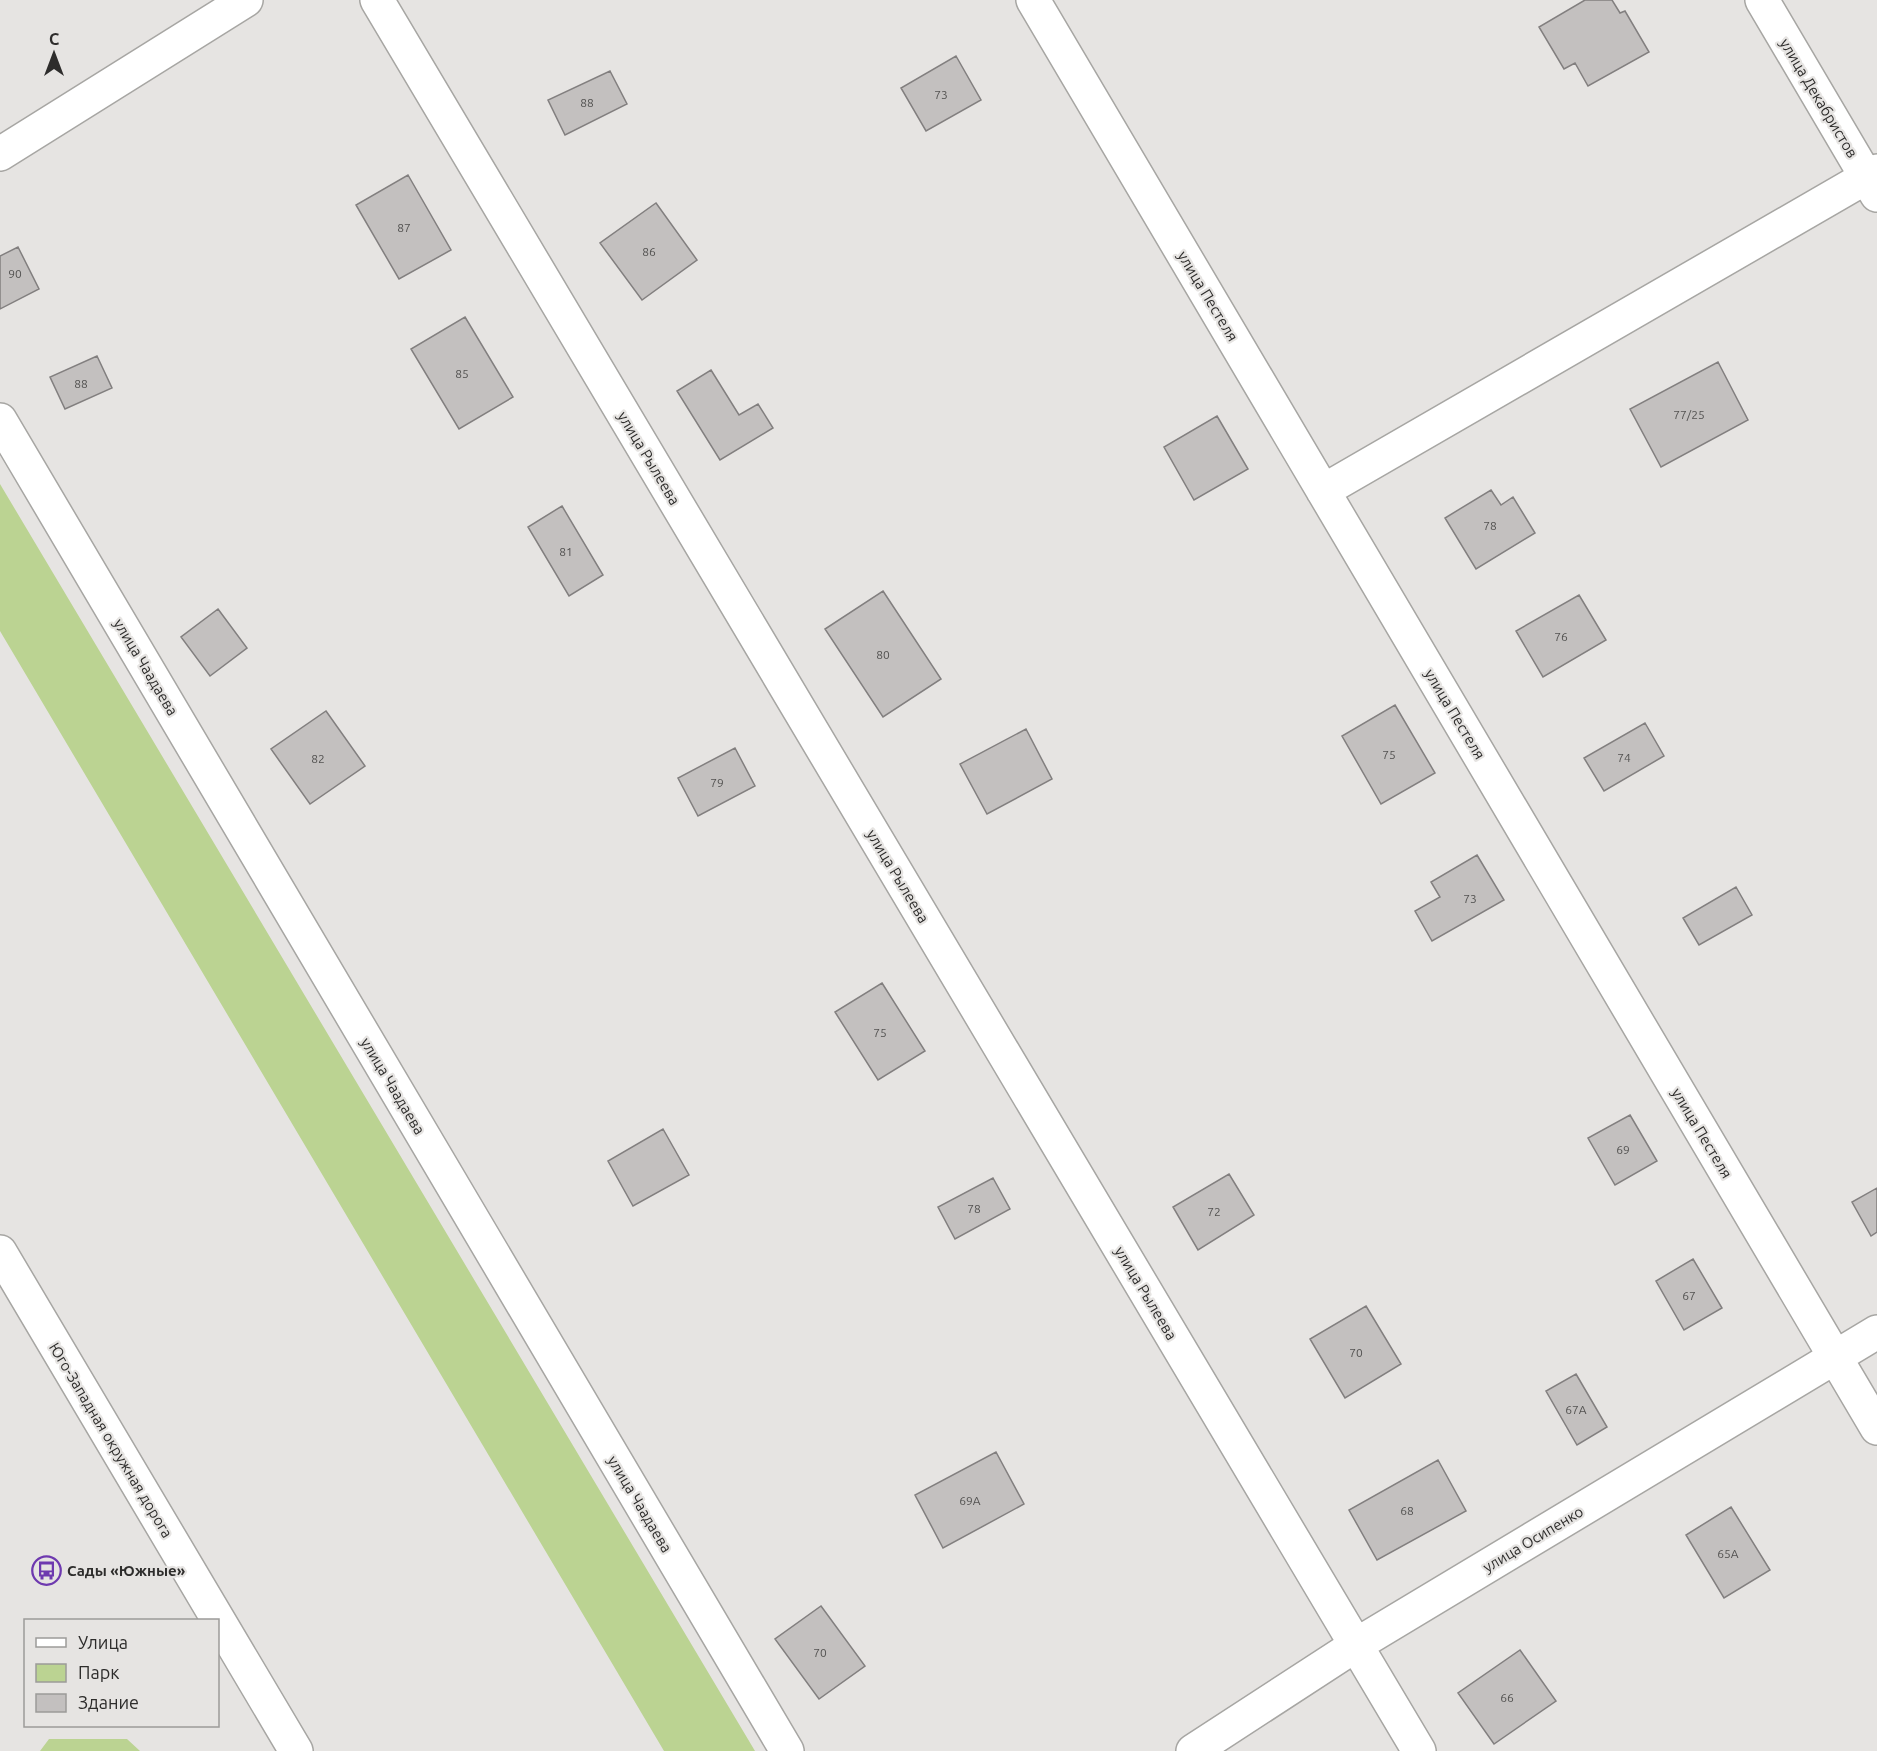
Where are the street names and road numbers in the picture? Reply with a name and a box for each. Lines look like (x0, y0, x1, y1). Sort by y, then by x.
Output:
street label: улица Декабристов (1777, 35, 1861, 161)
street label: улица Пестеля (1174, 248, 1242, 344)
street label: улица Рылеева (614, 408, 684, 508)
street label: улица Чаадаева (110, 616, 182, 718)
street label: улица Пестеля (1421, 666, 1489, 762)
street label: улица Рылеева (863, 826, 933, 926)
street label: улица Чаадаева (357, 1035, 429, 1137)
street label: улица Пестеля (1668, 1085, 1736, 1181)
street label: улица Рылеева (1111, 1243, 1181, 1343)
street label: Юго-Западная окружная дорога (46, 1339, 176, 1541)
street label: улица Чаадаева (604, 1453, 676, 1555)
street label: улица Осипенко (1480, 1502, 1586, 1576)

